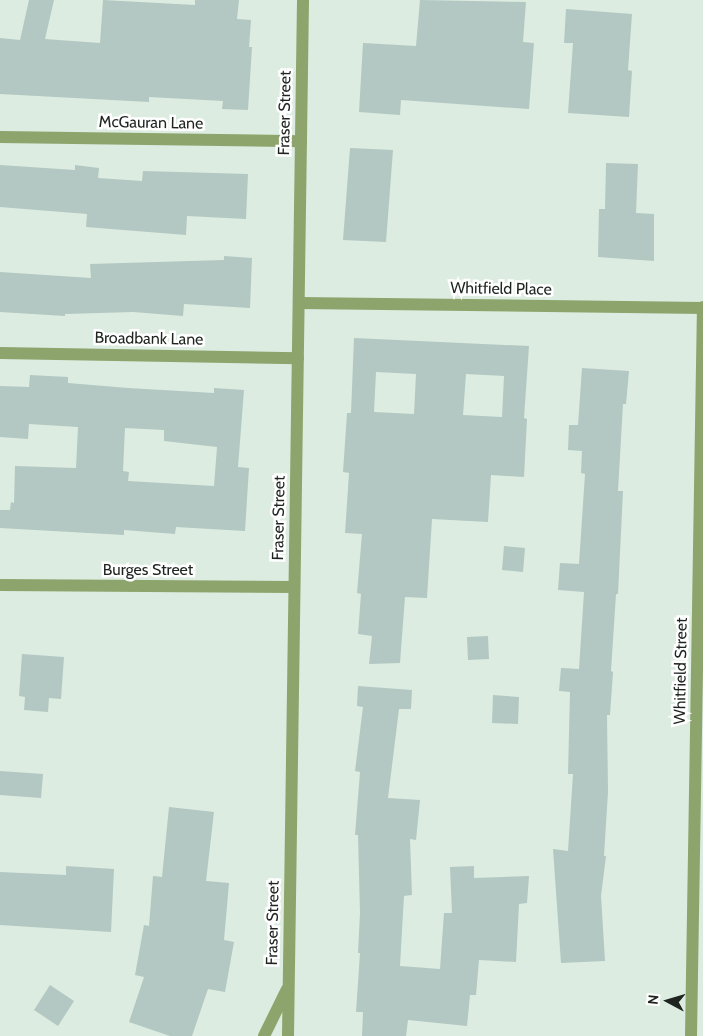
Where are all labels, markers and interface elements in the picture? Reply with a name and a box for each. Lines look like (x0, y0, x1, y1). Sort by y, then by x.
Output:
street label: Fraser Street (275, 70, 295, 156)
street label: McGauran Lane (98, 112, 204, 134)
street label: Whitfield Place (450, 279, 552, 299)
street label: Broadbank Lane (94, 328, 204, 350)
street label: Fraser Street (269, 475, 289, 561)
street label: Burges Street (103, 560, 193, 580)
street label: Whitfield Street (670, 617, 692, 725)
street label: Fraser Street (263, 880, 283, 966)
north arrow (643, 976, 693, 1026)
text: N (644, 994, 663, 1005)

